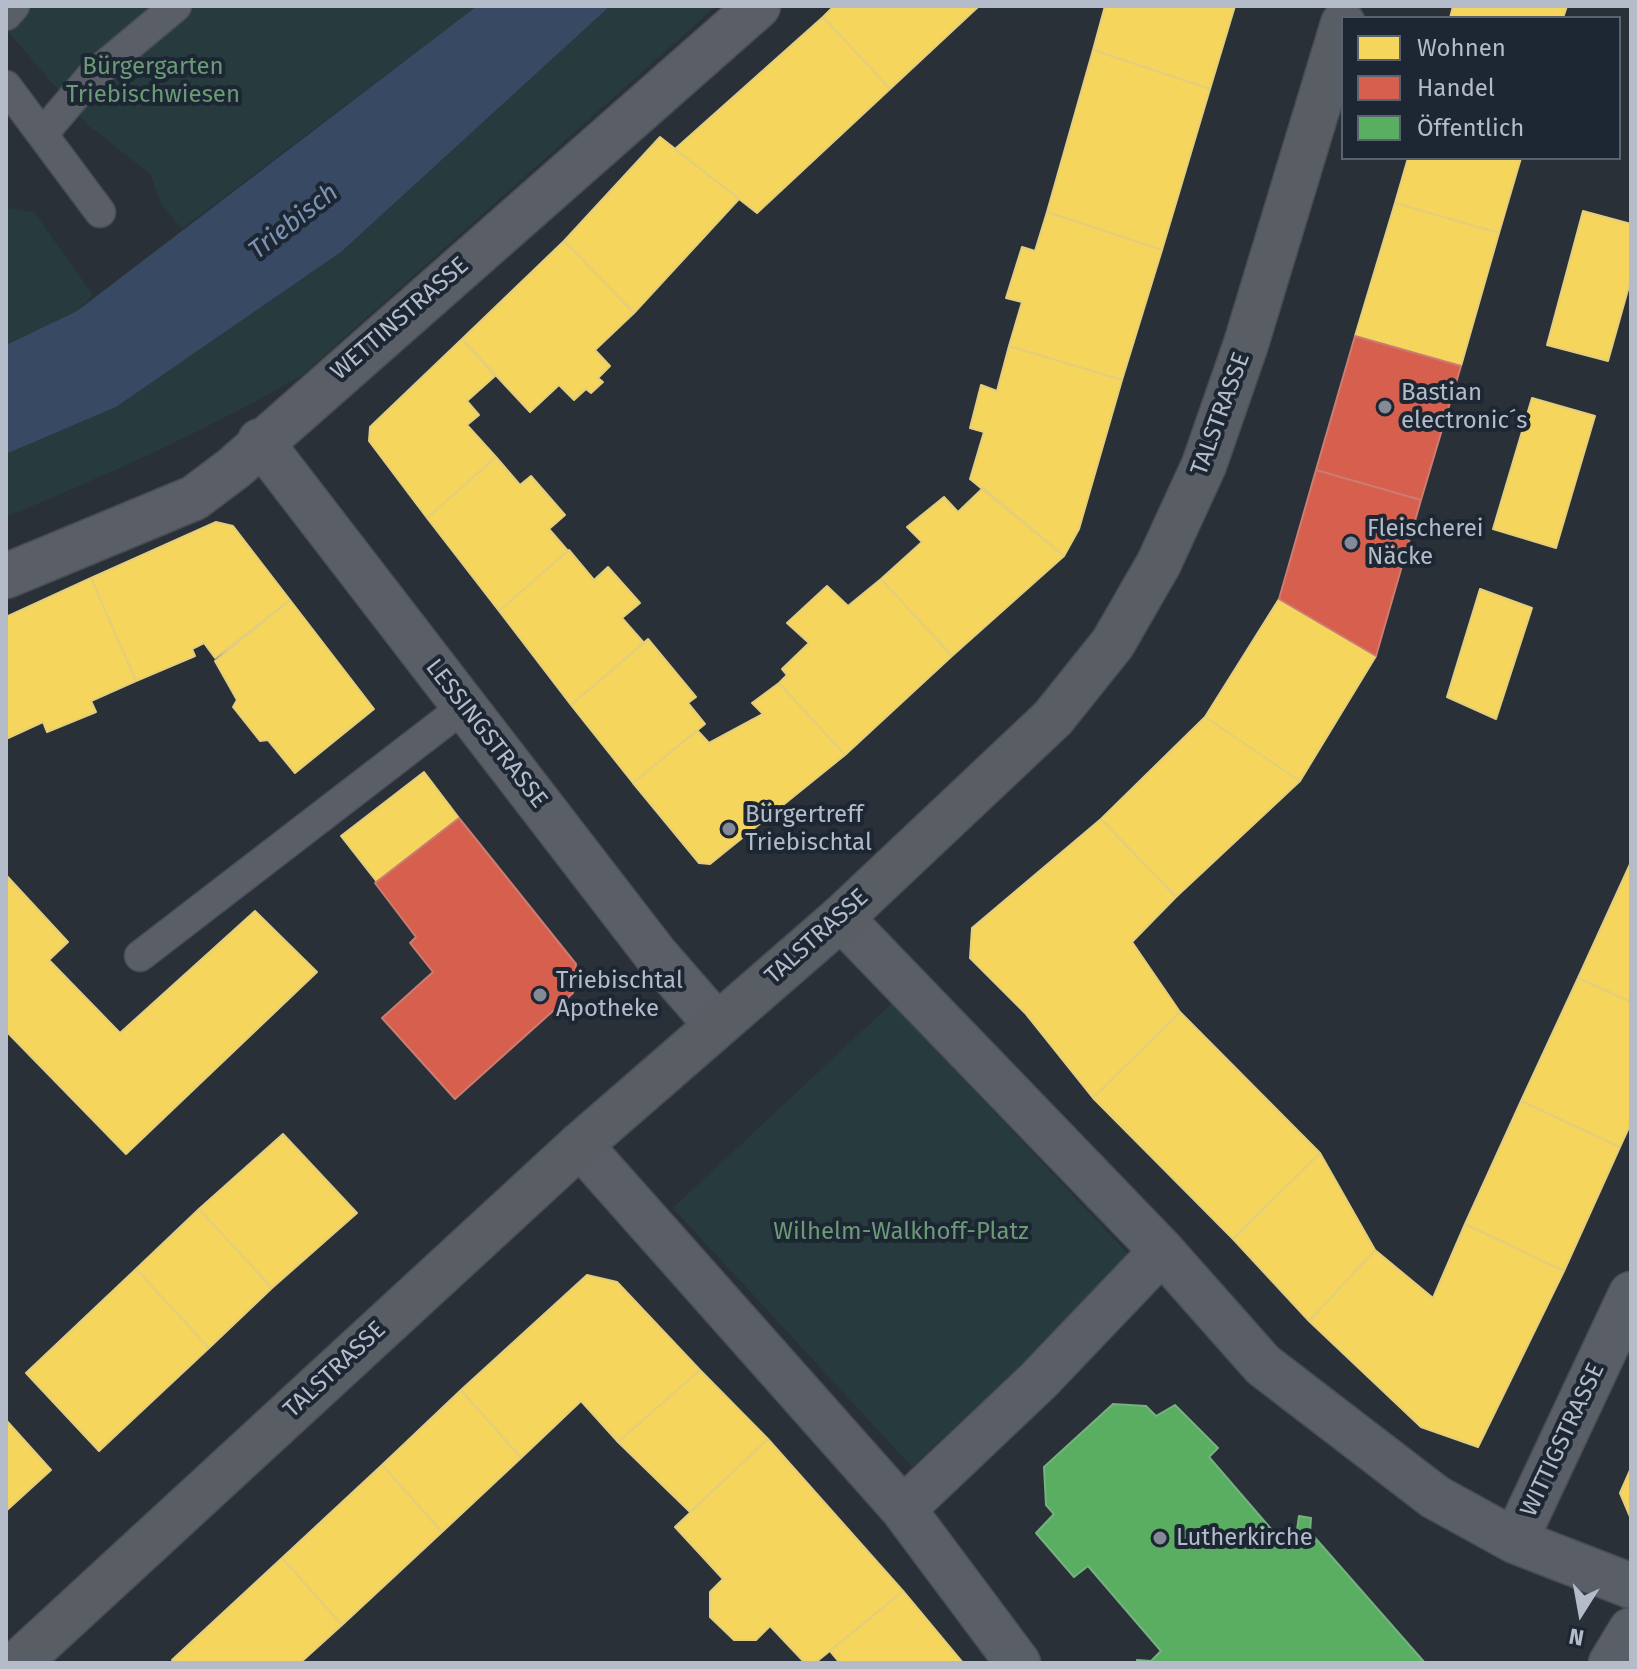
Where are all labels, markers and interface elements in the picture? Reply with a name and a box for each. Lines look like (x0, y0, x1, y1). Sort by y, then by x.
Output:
legend (1341, 16, 1621, 160)
text: Wohnen (1417, 34, 1506, 62)
park label: Bürgergarten Triebischwiesen (66, 53, 240, 109)
text: Handel (1417, 74, 1495, 102)
text: Öffentlich (1417, 114, 1524, 142)
water label: Triebisch (243, 177, 345, 267)
street label: WETTINSTRASSE (325, 251, 475, 387)
street label: TALSTRASSE (1185, 349, 1257, 479)
place label: Bastian electronic´s (1401, 379, 1527, 435)
marker: Bastian electronic´s (1376, 398, 1394, 416)
place label: Fleischerei Näcke (1367, 515, 1484, 571)
marker: Fleischerei Näcke (1342, 534, 1360, 552)
street label: LESSINGSTRASSE (419, 654, 553, 814)
place label: Bürgertreff Triebischtal (745, 801, 872, 857)
marker: Bürgertreff Triebischtal (720, 820, 738, 838)
street label: TALSTRASSE (760, 883, 874, 991)
place label: Triebischtal Apotheke (556, 967, 683, 1023)
marker: Triebischtal Apotheke (531, 986, 549, 1004)
park label: Wilhelm-Walkhoff-Platz (773, 1218, 1029, 1246)
street label: TALSTRASSE (278, 1316, 392, 1424)
street label: WITTIGSTRASSE (1515, 1359, 1611, 1521)
place label: Lutherkirche (1176, 1524, 1313, 1552)
marker: Lutherkirche (1151, 1529, 1169, 1547)
north arrow (1541, 1573, 1621, 1653)
text: N (1567, 1622, 1586, 1652)

